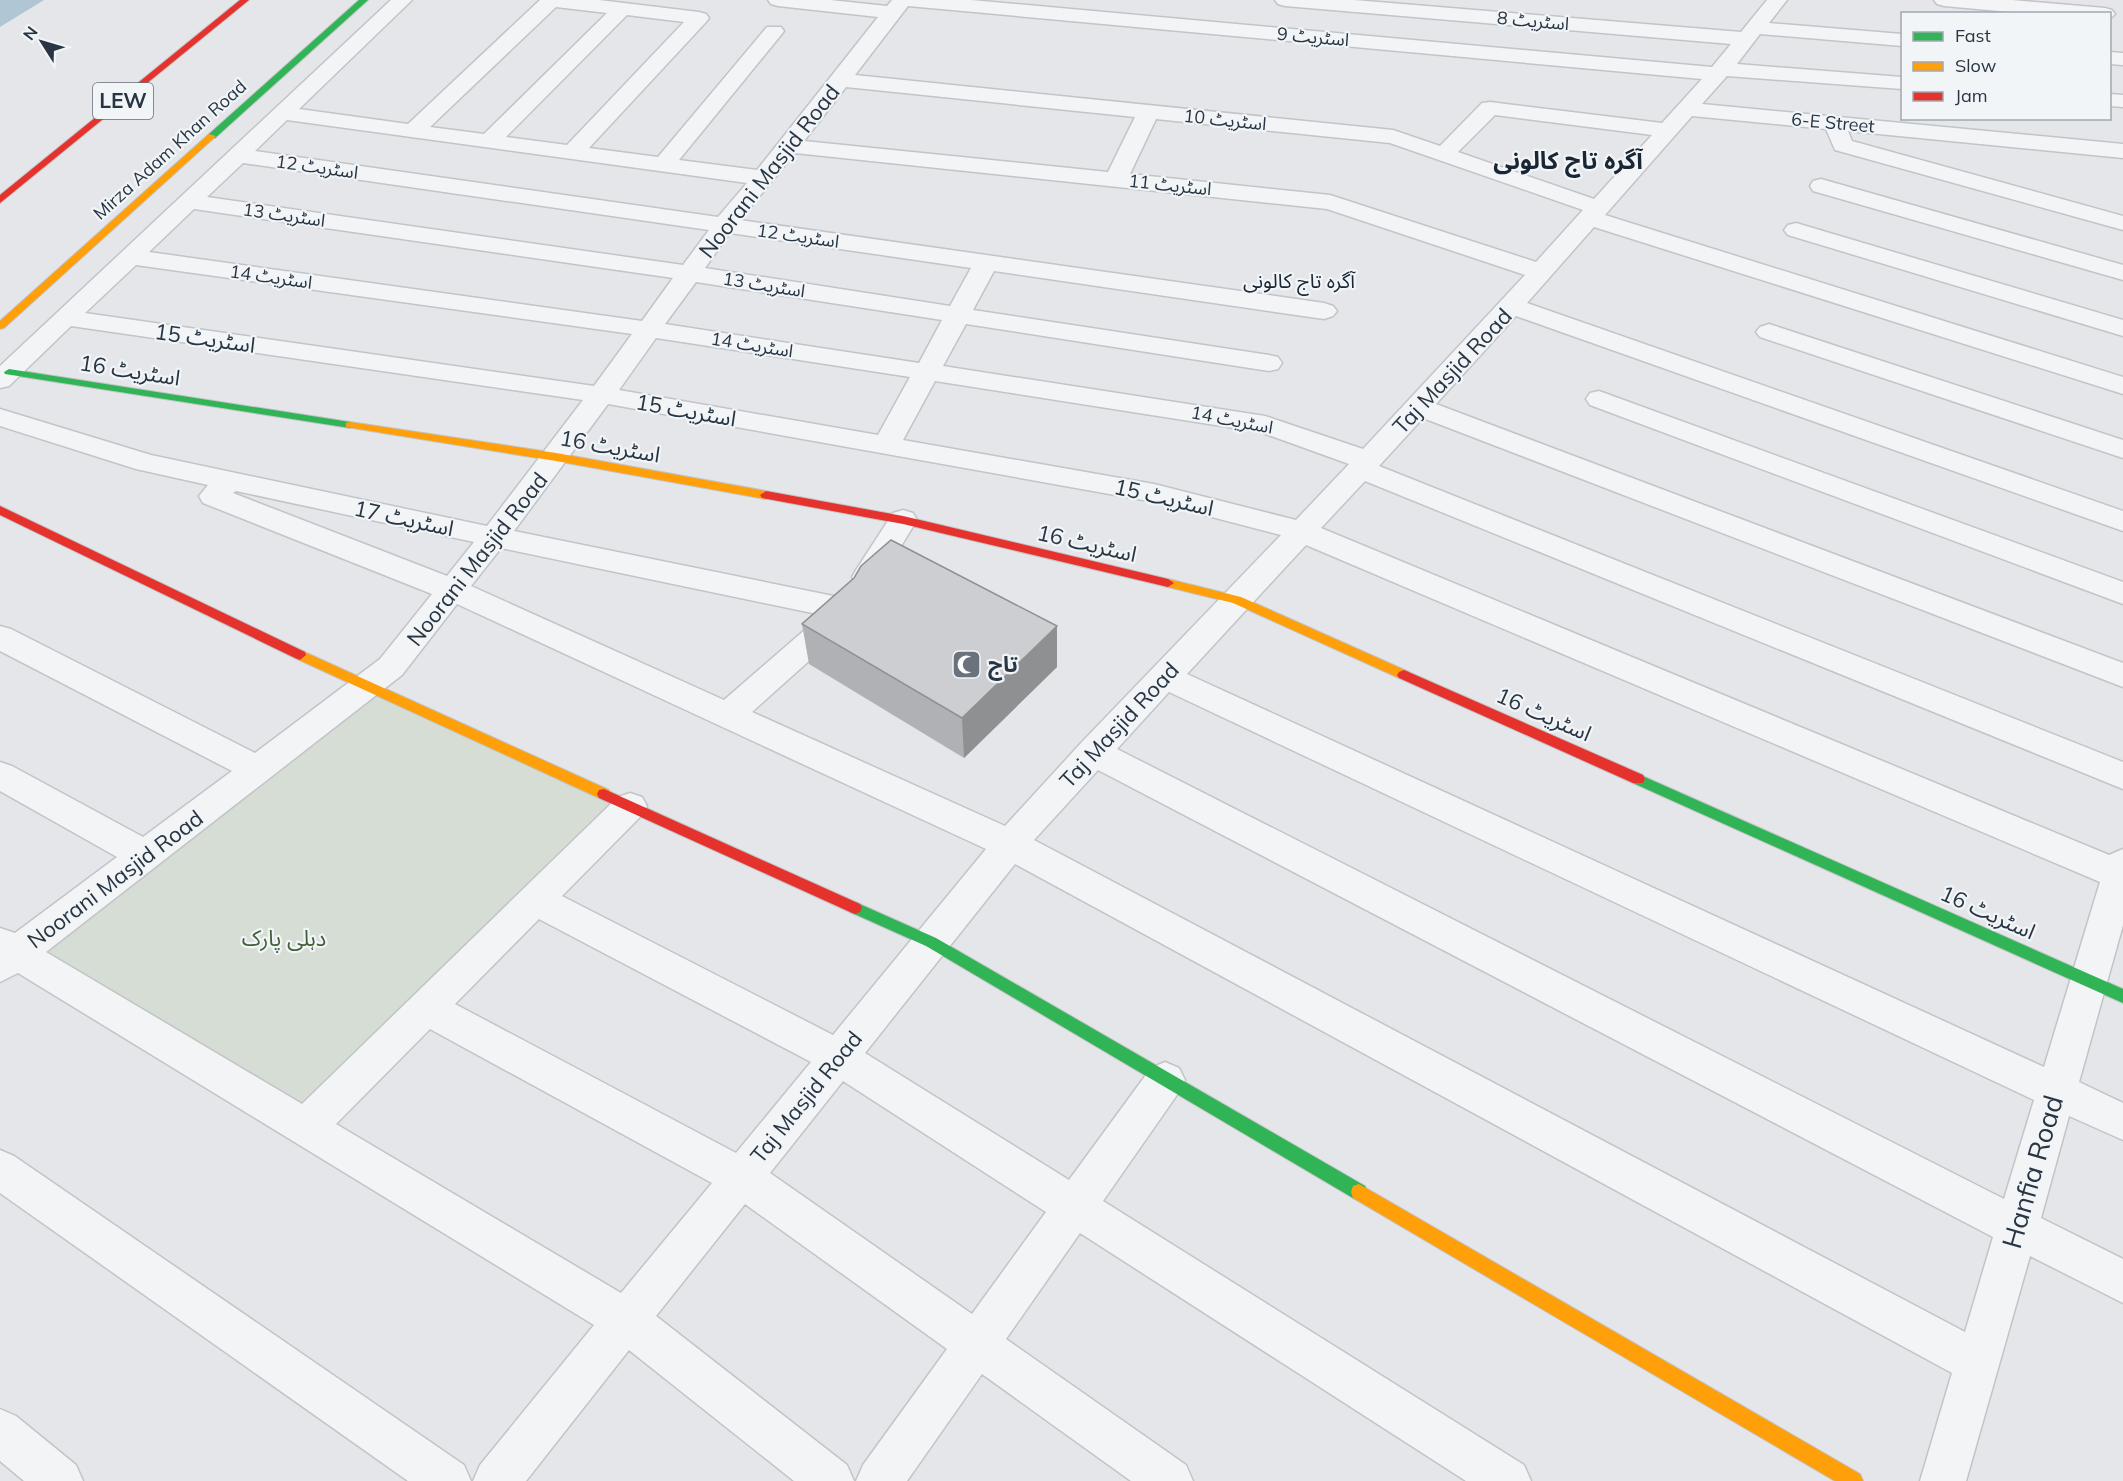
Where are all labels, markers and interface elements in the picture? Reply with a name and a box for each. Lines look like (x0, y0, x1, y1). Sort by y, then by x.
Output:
street label: اسٹریٹ 8 (1496, 6, 1570, 35)
north arrow (12, 12, 72, 72)
legend (1901, 12, 2111, 120)
text: N (18, 22, 42, 44)
street label: اسٹریٹ 9 (1276, 22, 1350, 51)
text: Fast (1955, 24, 1991, 47)
text: Slow (1955, 54, 1997, 77)
street label: Mirza Adam Khan Road (88, 75, 251, 225)
street label: Noorani Masjid Road (692, 79, 846, 263)
road number: LEW (93, 83, 153, 119)
text: Jam (1955, 84, 1988, 107)
street label: اسٹریٹ 10 (1183, 104, 1268, 135)
street label: 6-E Street (1790, 107, 1876, 138)
district label: آگرہ تاج کالونی (1493, 145, 1644, 178)
street label: اسٹریٹ 12 (274, 149, 360, 184)
street label: اسٹریٹ 11 (1128, 169, 1213, 200)
street label: اسٹریٹ 13 (241, 197, 327, 232)
street label: اسٹریٹ 12 (755, 218, 841, 253)
street label: اسٹریٹ 14 (228, 259, 314, 294)
street label: اسٹریٹ 13 (721, 267, 807, 302)
district label: آگرہ تاج کالونی (1243, 268, 1356, 296)
street label: Taj Masjid Road (1386, 302, 1518, 440)
street label: اسٹریٹ 15 (153, 317, 257, 359)
street label: اسٹریٹ 14 (709, 327, 795, 362)
street label: اسٹریٹ 16 (78, 348, 182, 392)
street label: اسٹریٹ 15 (634, 387, 738, 433)
street label: اسٹریٹ 14 (1189, 400, 1275, 439)
street label: اسٹریٹ 16 (558, 423, 662, 469)
street label: Noorani Masjid Road (400, 467, 554, 651)
street label: اسٹریٹ 15 (1111, 472, 1217, 522)
street label: اسٹریٹ 17 (351, 494, 457, 542)
street label: اسٹریٹ 16 (1034, 518, 1140, 568)
mosque icon: تاج (951, 648, 983, 680)
place label: تاج (988, 650, 1018, 681)
street label: Taj Masjid Road (1053, 656, 1185, 794)
street label: اسٹریٹ 16 (1492, 681, 1596, 747)
street label: Noorani Masjid Road (22, 804, 208, 954)
street label: اسٹریٹ 16 (1936, 879, 2040, 945)
park label: دہلی پارک (242, 924, 326, 953)
street label: Taj Masjid Road (744, 1025, 868, 1169)
street label: Hanfia Road (1994, 1091, 2070, 1252)

